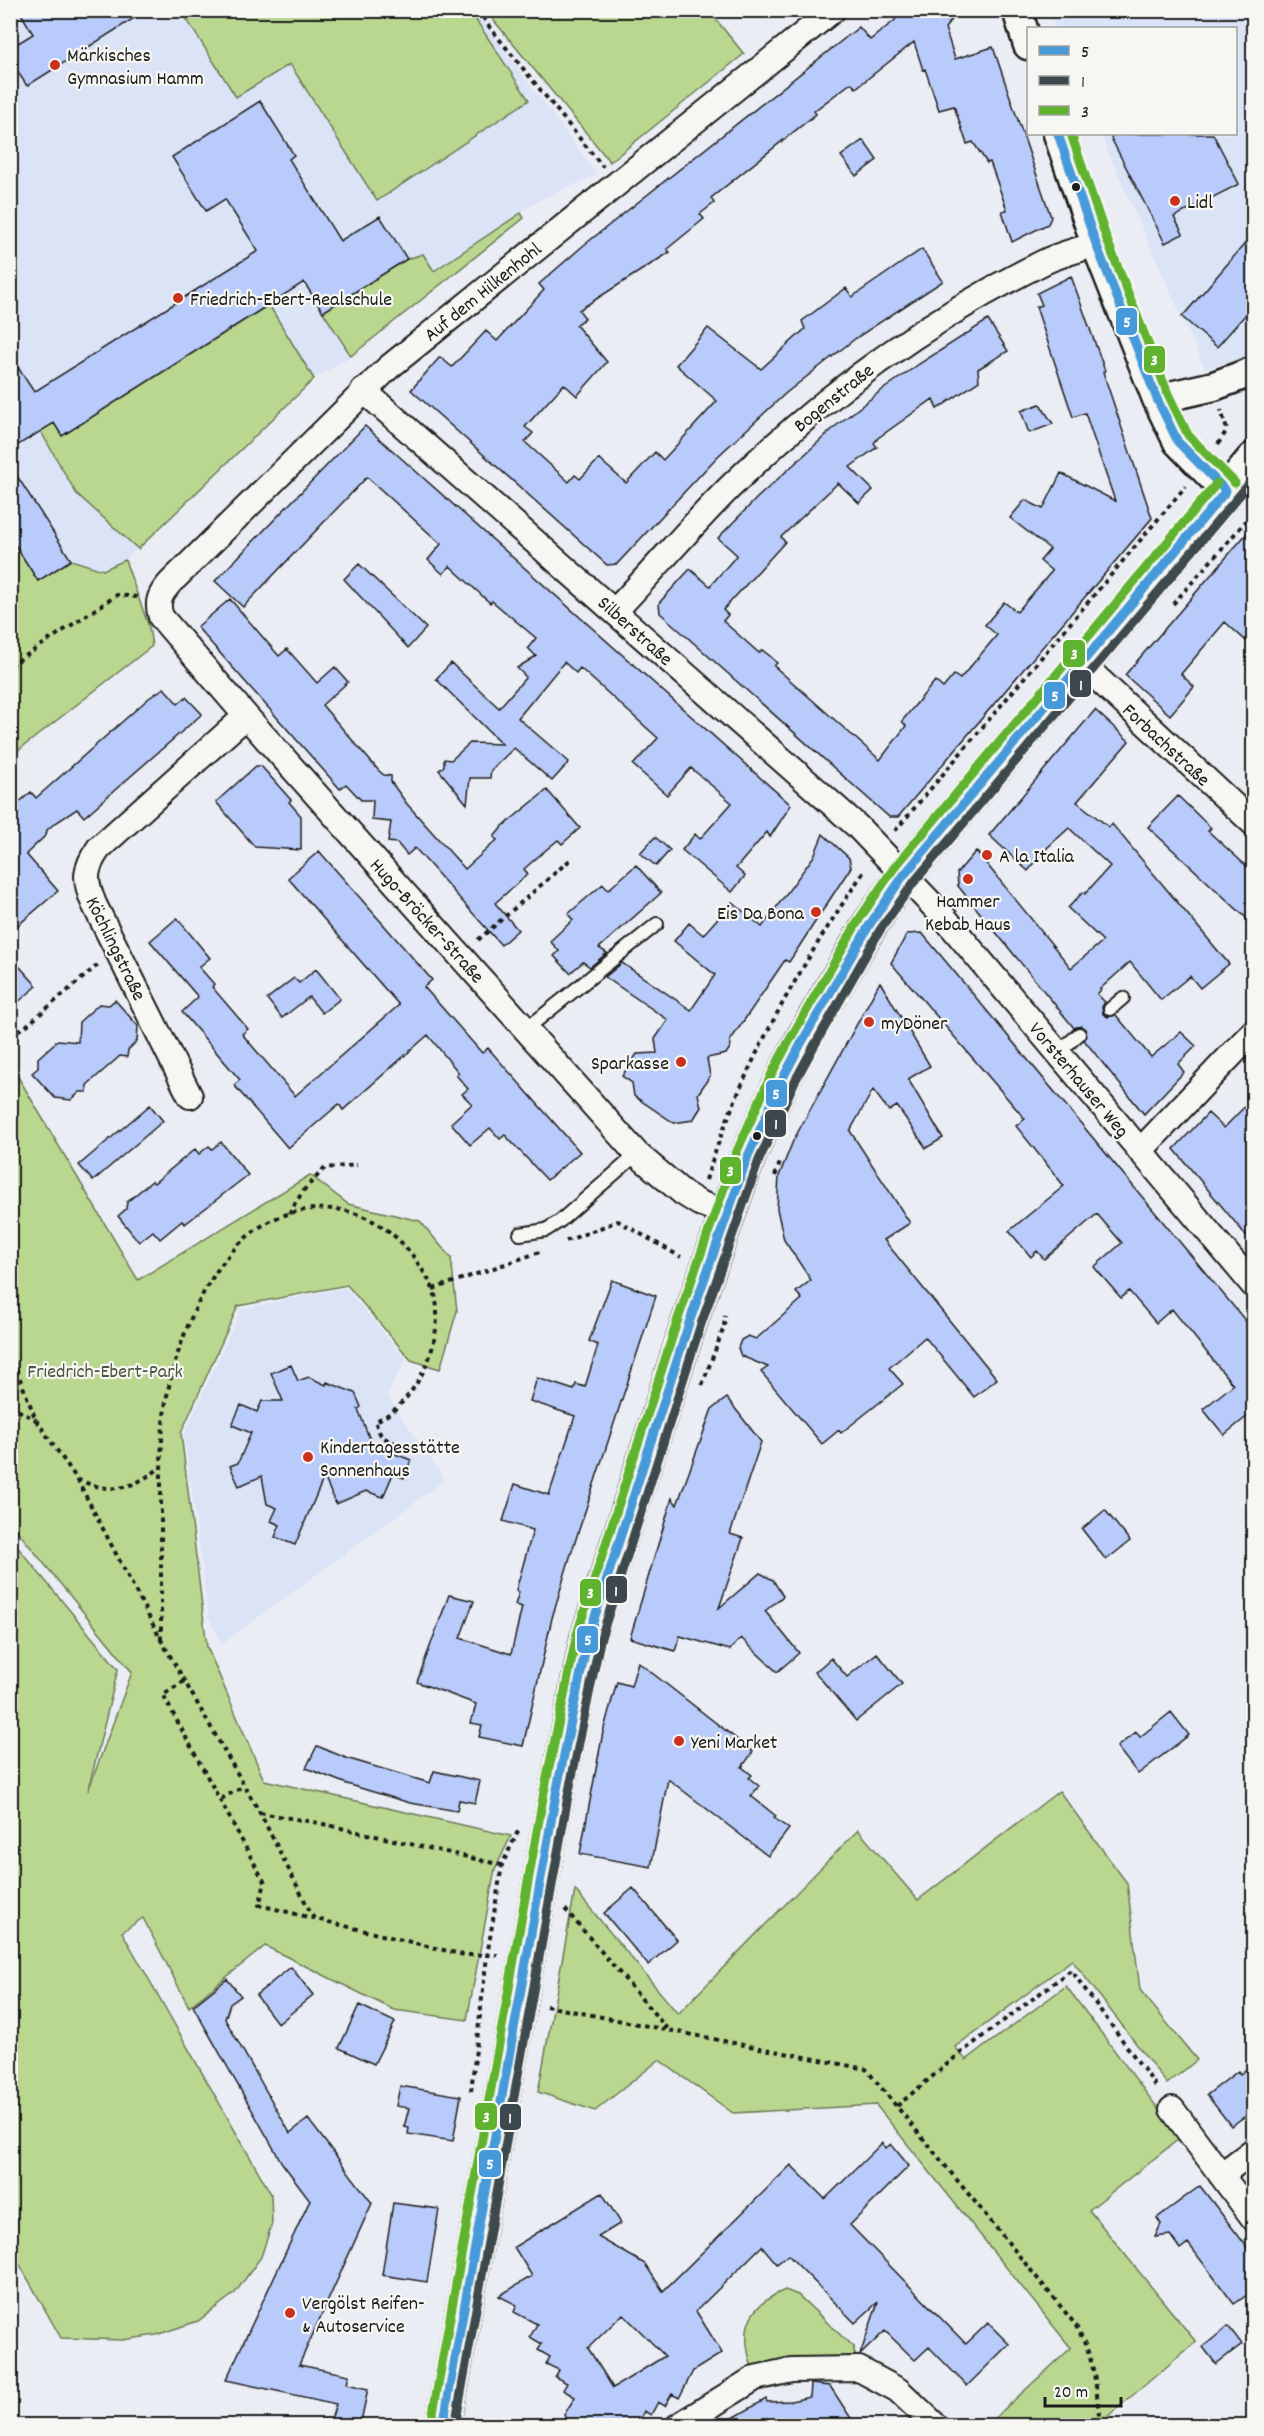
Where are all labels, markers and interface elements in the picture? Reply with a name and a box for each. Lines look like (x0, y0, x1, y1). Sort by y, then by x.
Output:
legend (1027, 27, 1237, 135)
text: 5 (1081, 41, 1089, 66)
place label: Märkisches Gymnasium Hamm (67, 43, 204, 94)
marker: Märkisches Gymnasium Hamm (48, 58, 62, 72)
text: 1 (1081, 71, 1085, 96)
text: 3 (1081, 101, 1089, 126)
unlabelled marker (1070, 181, 1082, 193)
place label: Lidl (1187, 190, 1213, 218)
marker: Lidl (1168, 194, 1182, 208)
street label: Auf dem Hilkenhohl (419, 237, 549, 350)
place label: Friedrich-Ebert-Realschule (190, 287, 392, 315)
marker: Friedrich-Ebert-Realschule (171, 291, 185, 305)
line badge: 5 (1115, 307, 1138, 336)
text: 5 (1123, 312, 1131, 335)
line badge: 3 (1143, 345, 1166, 374)
text: 3 (1150, 350, 1158, 373)
street label: Bogenstraße (789, 358, 881, 440)
street label: Silberstraße (590, 591, 678, 674)
line badge: 3 (1062, 639, 1086, 668)
text: 3 (1070, 644, 1078, 667)
line badge: 1 (1069, 669, 1092, 698)
text: 1 (1079, 675, 1083, 698)
line badge: 5 (1043, 681, 1066, 710)
text: 5 (1051, 686, 1059, 709)
street label: Forbachstraße (1115, 698, 1215, 795)
place label: A la Italia (999, 844, 1075, 872)
marker: A la Italia (980, 848, 994, 862)
street label: Hugo-Bröcker-Straße (362, 853, 490, 991)
marker: Hammer Kebab Haus (961, 872, 975, 886)
place label: Hammer Kebab Haus (925, 889, 1011, 940)
street label: Köchlingstraße (77, 893, 152, 1006)
place label: Eis Da Bona (717, 901, 805, 929)
marker: Eis Da Bona (809, 905, 823, 919)
place label: myDöner (881, 1011, 948, 1039)
marker: myDöner (862, 1015, 876, 1029)
street label: Vorsterhauser Weg (1021, 1017, 1135, 1145)
place label: Sparkasse (591, 1051, 669, 1079)
marker: Sparkasse (674, 1055, 688, 1069)
line badge: 5 (765, 1079, 788, 1108)
text: 5 (772, 1084, 780, 1107)
line badge: 1 (764, 1109, 787, 1138)
text: 1 (774, 1114, 778, 1137)
unlabelled marker (751, 1130, 763, 1142)
line badge: 3 (719, 1156, 742, 1185)
text: 3 (726, 1161, 734, 1184)
park label: Friedrich-Ebert-Park (27, 1359, 183, 1387)
place label: Kindertagesstätte Sonnenhaus (320, 1435, 460, 1486)
marker: Kindertagesstätte Sonnenhaus (301, 1450, 315, 1464)
line badge: 1 (605, 1575, 628, 1604)
line badge: 3 (579, 1578, 602, 1607)
text: 1 (614, 1581, 618, 1604)
text: 3 (586, 1583, 594, 1606)
line badge: 5 (576, 1625, 599, 1654)
text: 5 (584, 1630, 592, 1653)
place label: Yeni Market (691, 1730, 778, 1758)
marker: Yeni Market (672, 1734, 686, 1748)
line badge: 3 (474, 2102, 498, 2131)
line badge: 1 (499, 2103, 522, 2131)
text: 3 (482, 2107, 490, 2130)
text: 1 (508, 2108, 512, 2131)
line badge: 5 (478, 2149, 502, 2178)
text: 5 (486, 2154, 494, 2177)
place label: Vergölst Reifen- & Autoservice (302, 2291, 425, 2342)
marker: Vergölst Reifen- & Autoservice (283, 2306, 297, 2320)
scale bar (1045, 2370, 1122, 2408)
text: 20 m (1054, 2381, 1088, 2406)

